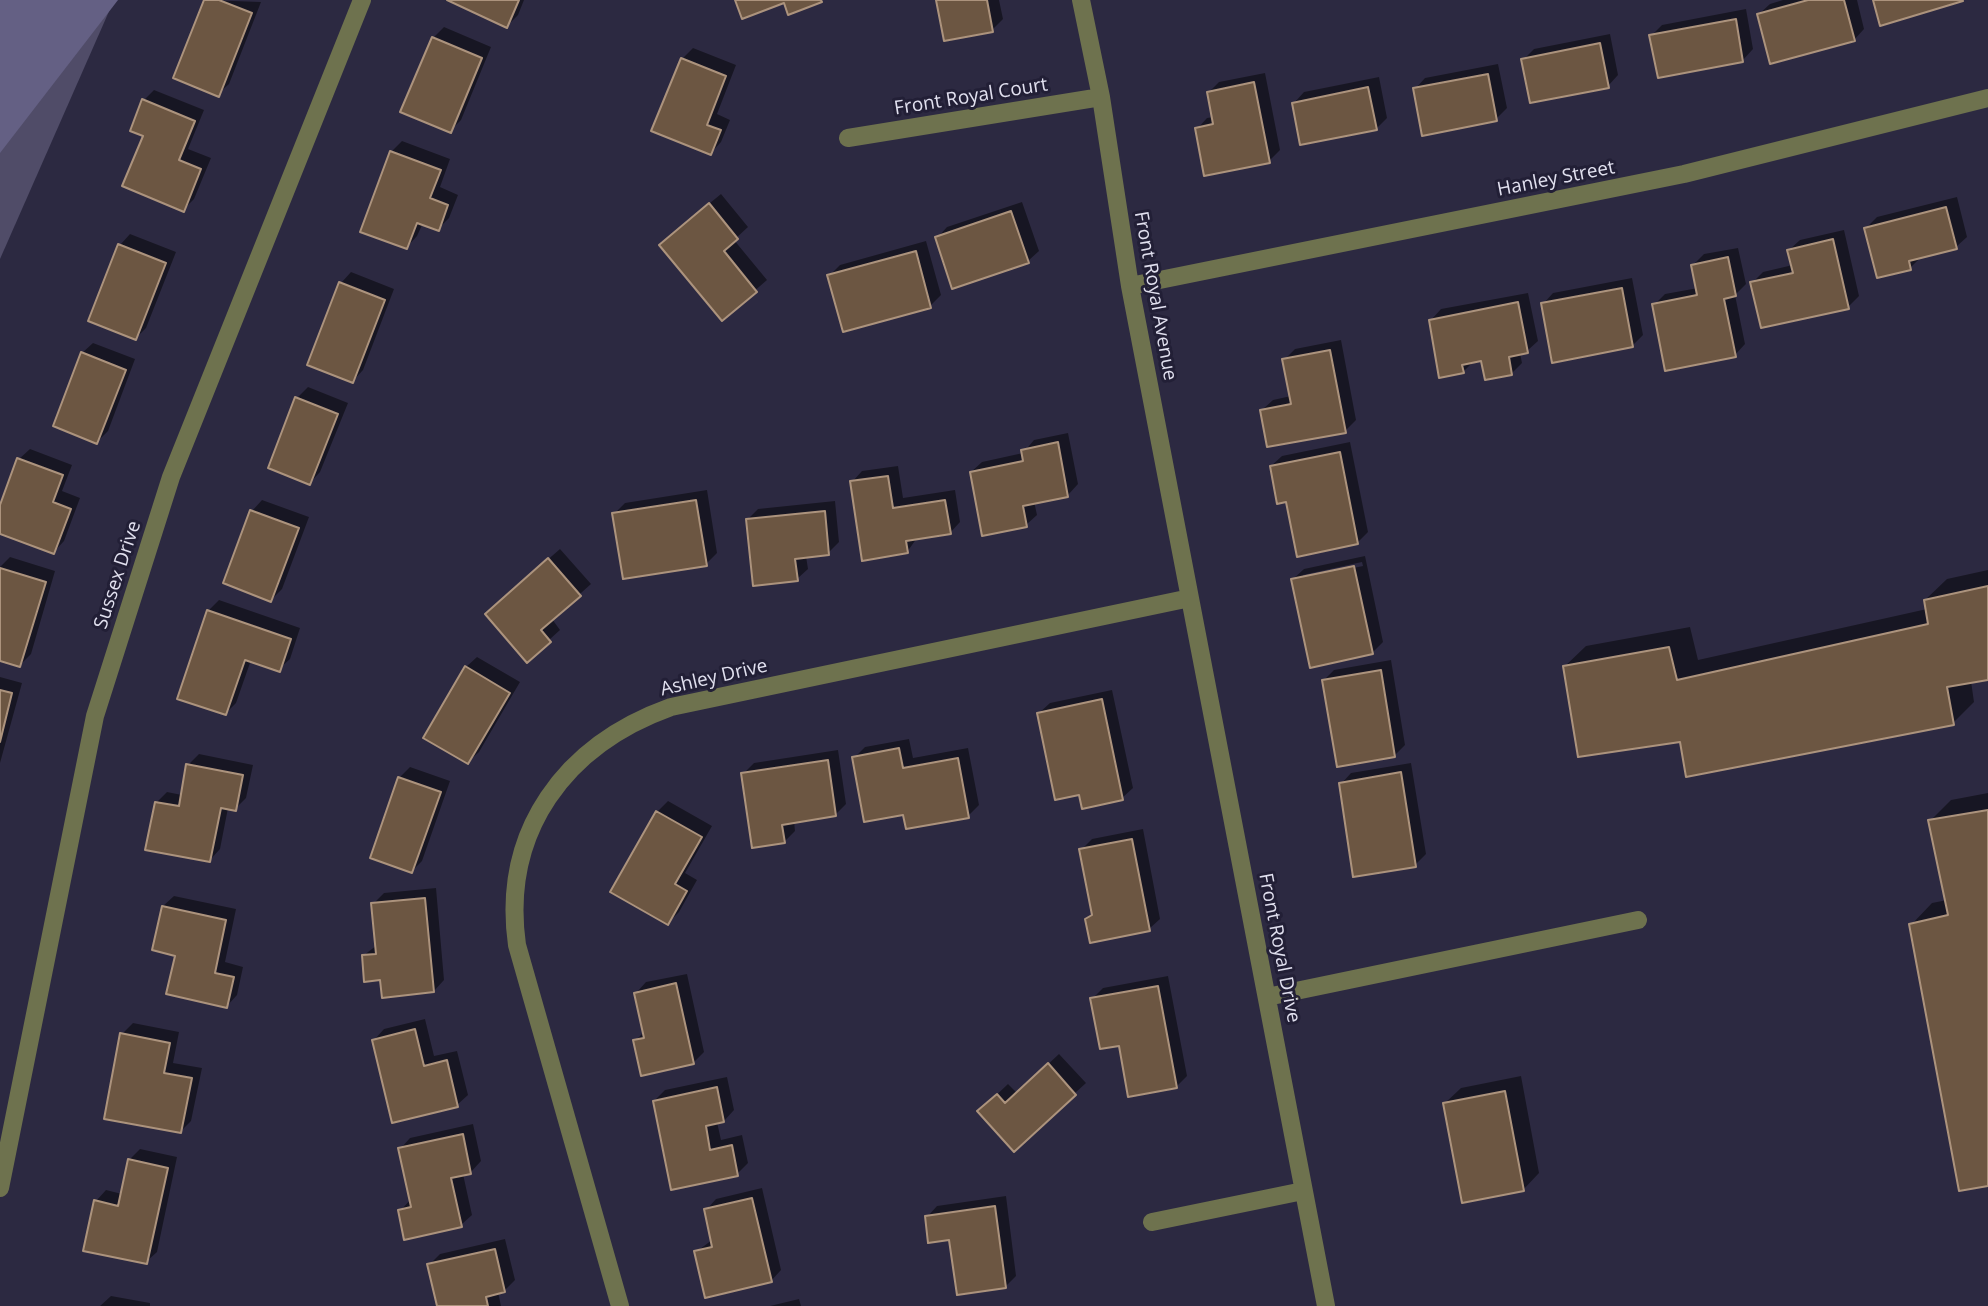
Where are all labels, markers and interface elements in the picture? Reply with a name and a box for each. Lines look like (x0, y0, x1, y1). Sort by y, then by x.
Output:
street label: Front Royal Court (893, 74, 1049, 120)
street label: Hanley Street (1495, 156, 1617, 202)
street label: Front Royal Avenue (1129, 210, 1181, 382)
street label: Sussex Drive (90, 518, 146, 632)
street label: Ashley Drive (658, 655, 770, 701)
street label: Front Royal Drive (1253, 871, 1305, 1025)

